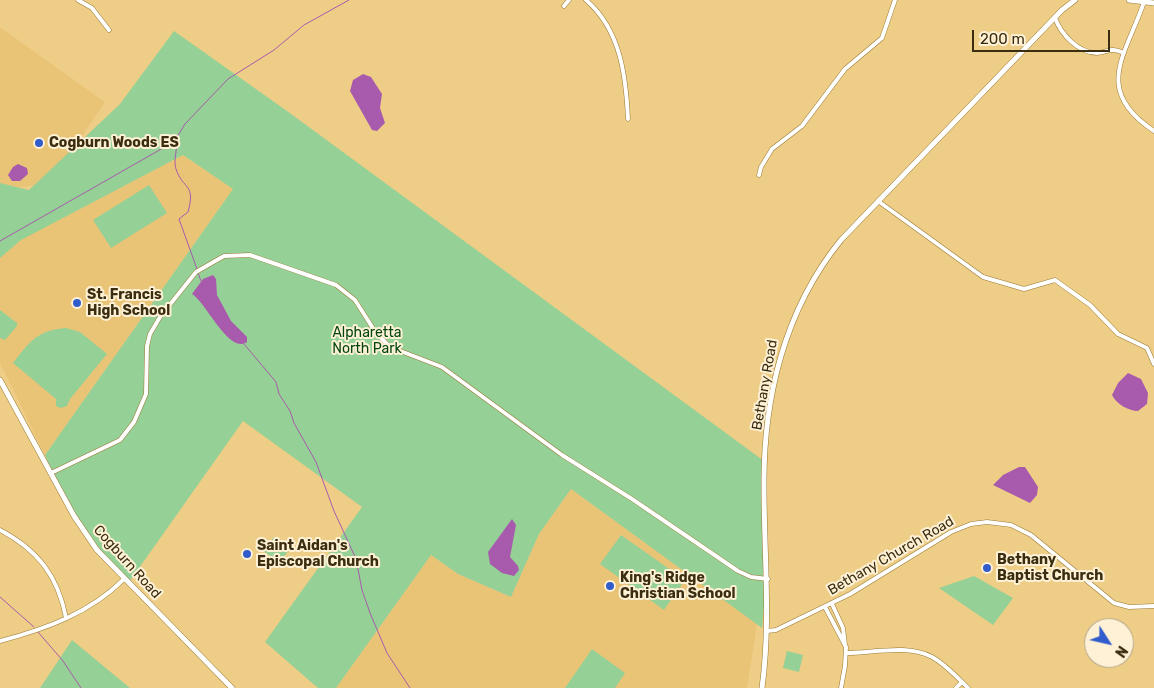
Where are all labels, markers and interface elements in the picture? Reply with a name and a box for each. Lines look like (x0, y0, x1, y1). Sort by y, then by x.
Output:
scale bar (974, 20, 1112, 52)
text: 200 m (980, 30, 1025, 48)
place label: Cogburn Woods ES (49, 135, 179, 151)
marker: Cogburn Woods ES (33, 137, 45, 149)
place label: St. Francis High School (87, 287, 170, 320)
marker: St. Francis High School (71, 297, 83, 309)
park label: Alpharetta North Park (332, 325, 402, 358)
street label: Bethany Road (749, 339, 781, 431)
street label: Bethany Church Road (825, 513, 957, 599)
street label: Cogburn Road (90, 522, 164, 602)
place label: Saint Aidan's Episcopal Church (257, 538, 379, 570)
marker: Saint Aidan's Episcopal Church (241, 548, 253, 560)
place label: Bethany Baptist Church (997, 552, 1103, 584)
marker: Bethany Baptist Church (981, 562, 993, 574)
place label: King's Ridge Christian School (620, 570, 736, 602)
marker: King's Ridge Christian School (604, 580, 616, 592)
north arrow (1084, 618, 1134, 668)
text: N (1111, 642, 1131, 660)

